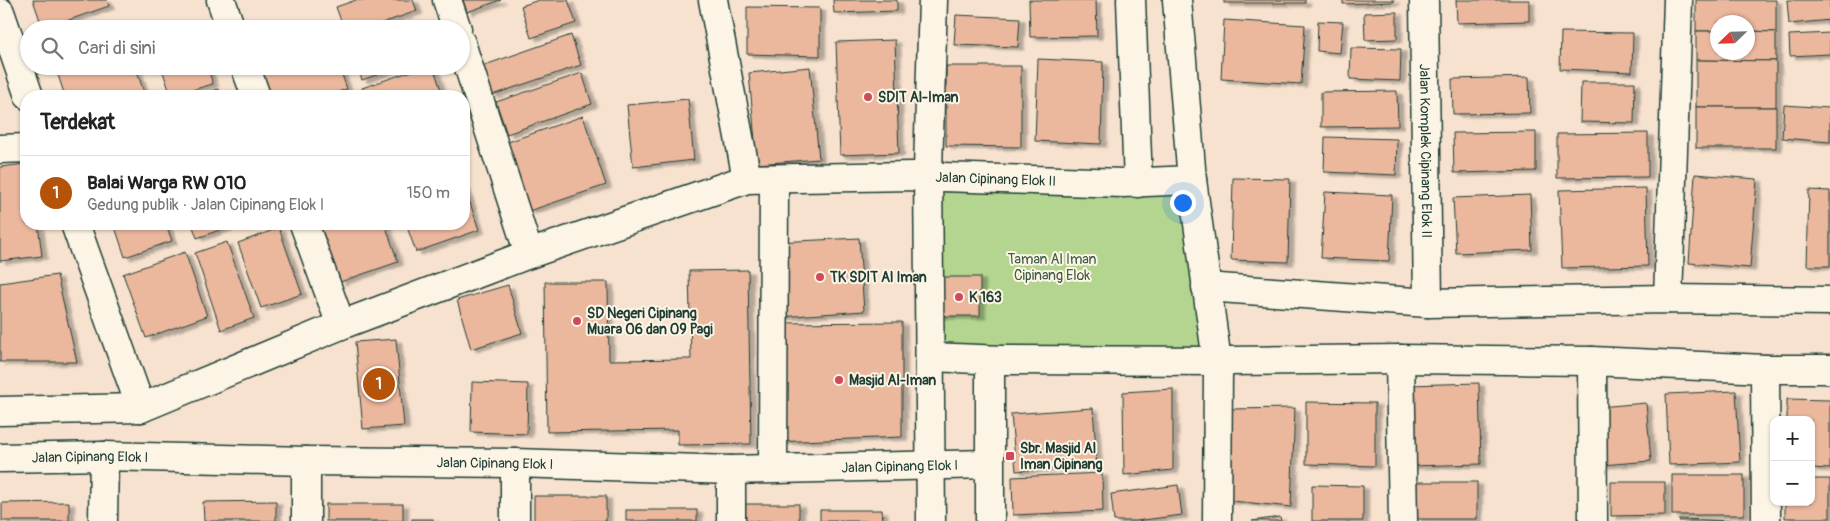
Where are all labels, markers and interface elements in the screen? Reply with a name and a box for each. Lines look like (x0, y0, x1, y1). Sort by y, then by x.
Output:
north arrow (1710, 15, 1755, 60)
search box (20, 20, 470, 75)
icon: search (38, 34, 66, 62)
text: Cari di sini (78, 36, 155, 60)
street label: Jalan Komplek Cipinang Elok II (1416, 64, 1435, 238)
place label: SDIT Al-Iman (878, 89, 959, 106)
marker: SDIT Al-Iman (862, 91, 874, 103)
text: Terdekat (40, 109, 115, 136)
street label: Jalan Cipinang Elok II (935, 169, 1056, 190)
text: Balai Warga RW 010 (87, 171, 247, 195)
text: 1 (53, 183, 59, 203)
text: 150 m (406, 183, 450, 203)
your location (1170, 190, 1196, 216)
text: Gedung publik · Jalan Cipinang Elok I (87, 195, 324, 215)
park label: Taman Al Iman Cipinang Elok (1008, 251, 1096, 284)
place label: TK SDIT Al Iman (829, 269, 927, 286)
marker: TK SDIT Al Iman (814, 271, 826, 283)
place label: K 163 (969, 289, 1002, 306)
marker: K 163 (953, 291, 965, 303)
place label: SD Negeri Cipinang Muara 06 dan 09 Pagi (587, 305, 713, 338)
marker: SD Negeri Cipinang Muara 06 dan 09 Pagi (571, 315, 583, 327)
pin: 1 (363, 365, 395, 403)
place label: Masjid Al-Iman (849, 372, 936, 389)
marker: Masjid Al-Iman (833, 374, 845, 386)
map controls (1770, 416, 1815, 506)
button: + (1770, 416, 1815, 461)
place label: Sbr. Masjid Al Iman Cipinang (1020, 440, 1103, 473)
street label: Jalan Cipinang Elok I (31, 448, 149, 466)
marker: Sbr. Masjid Al Iman Cipinang (1004, 450, 1016, 462)
street label: Jalan Cipinang Elok I (436, 454, 554, 473)
street label: Jalan Cipinang Elok I (841, 457, 958, 476)
button: − (1770, 461, 1815, 506)

